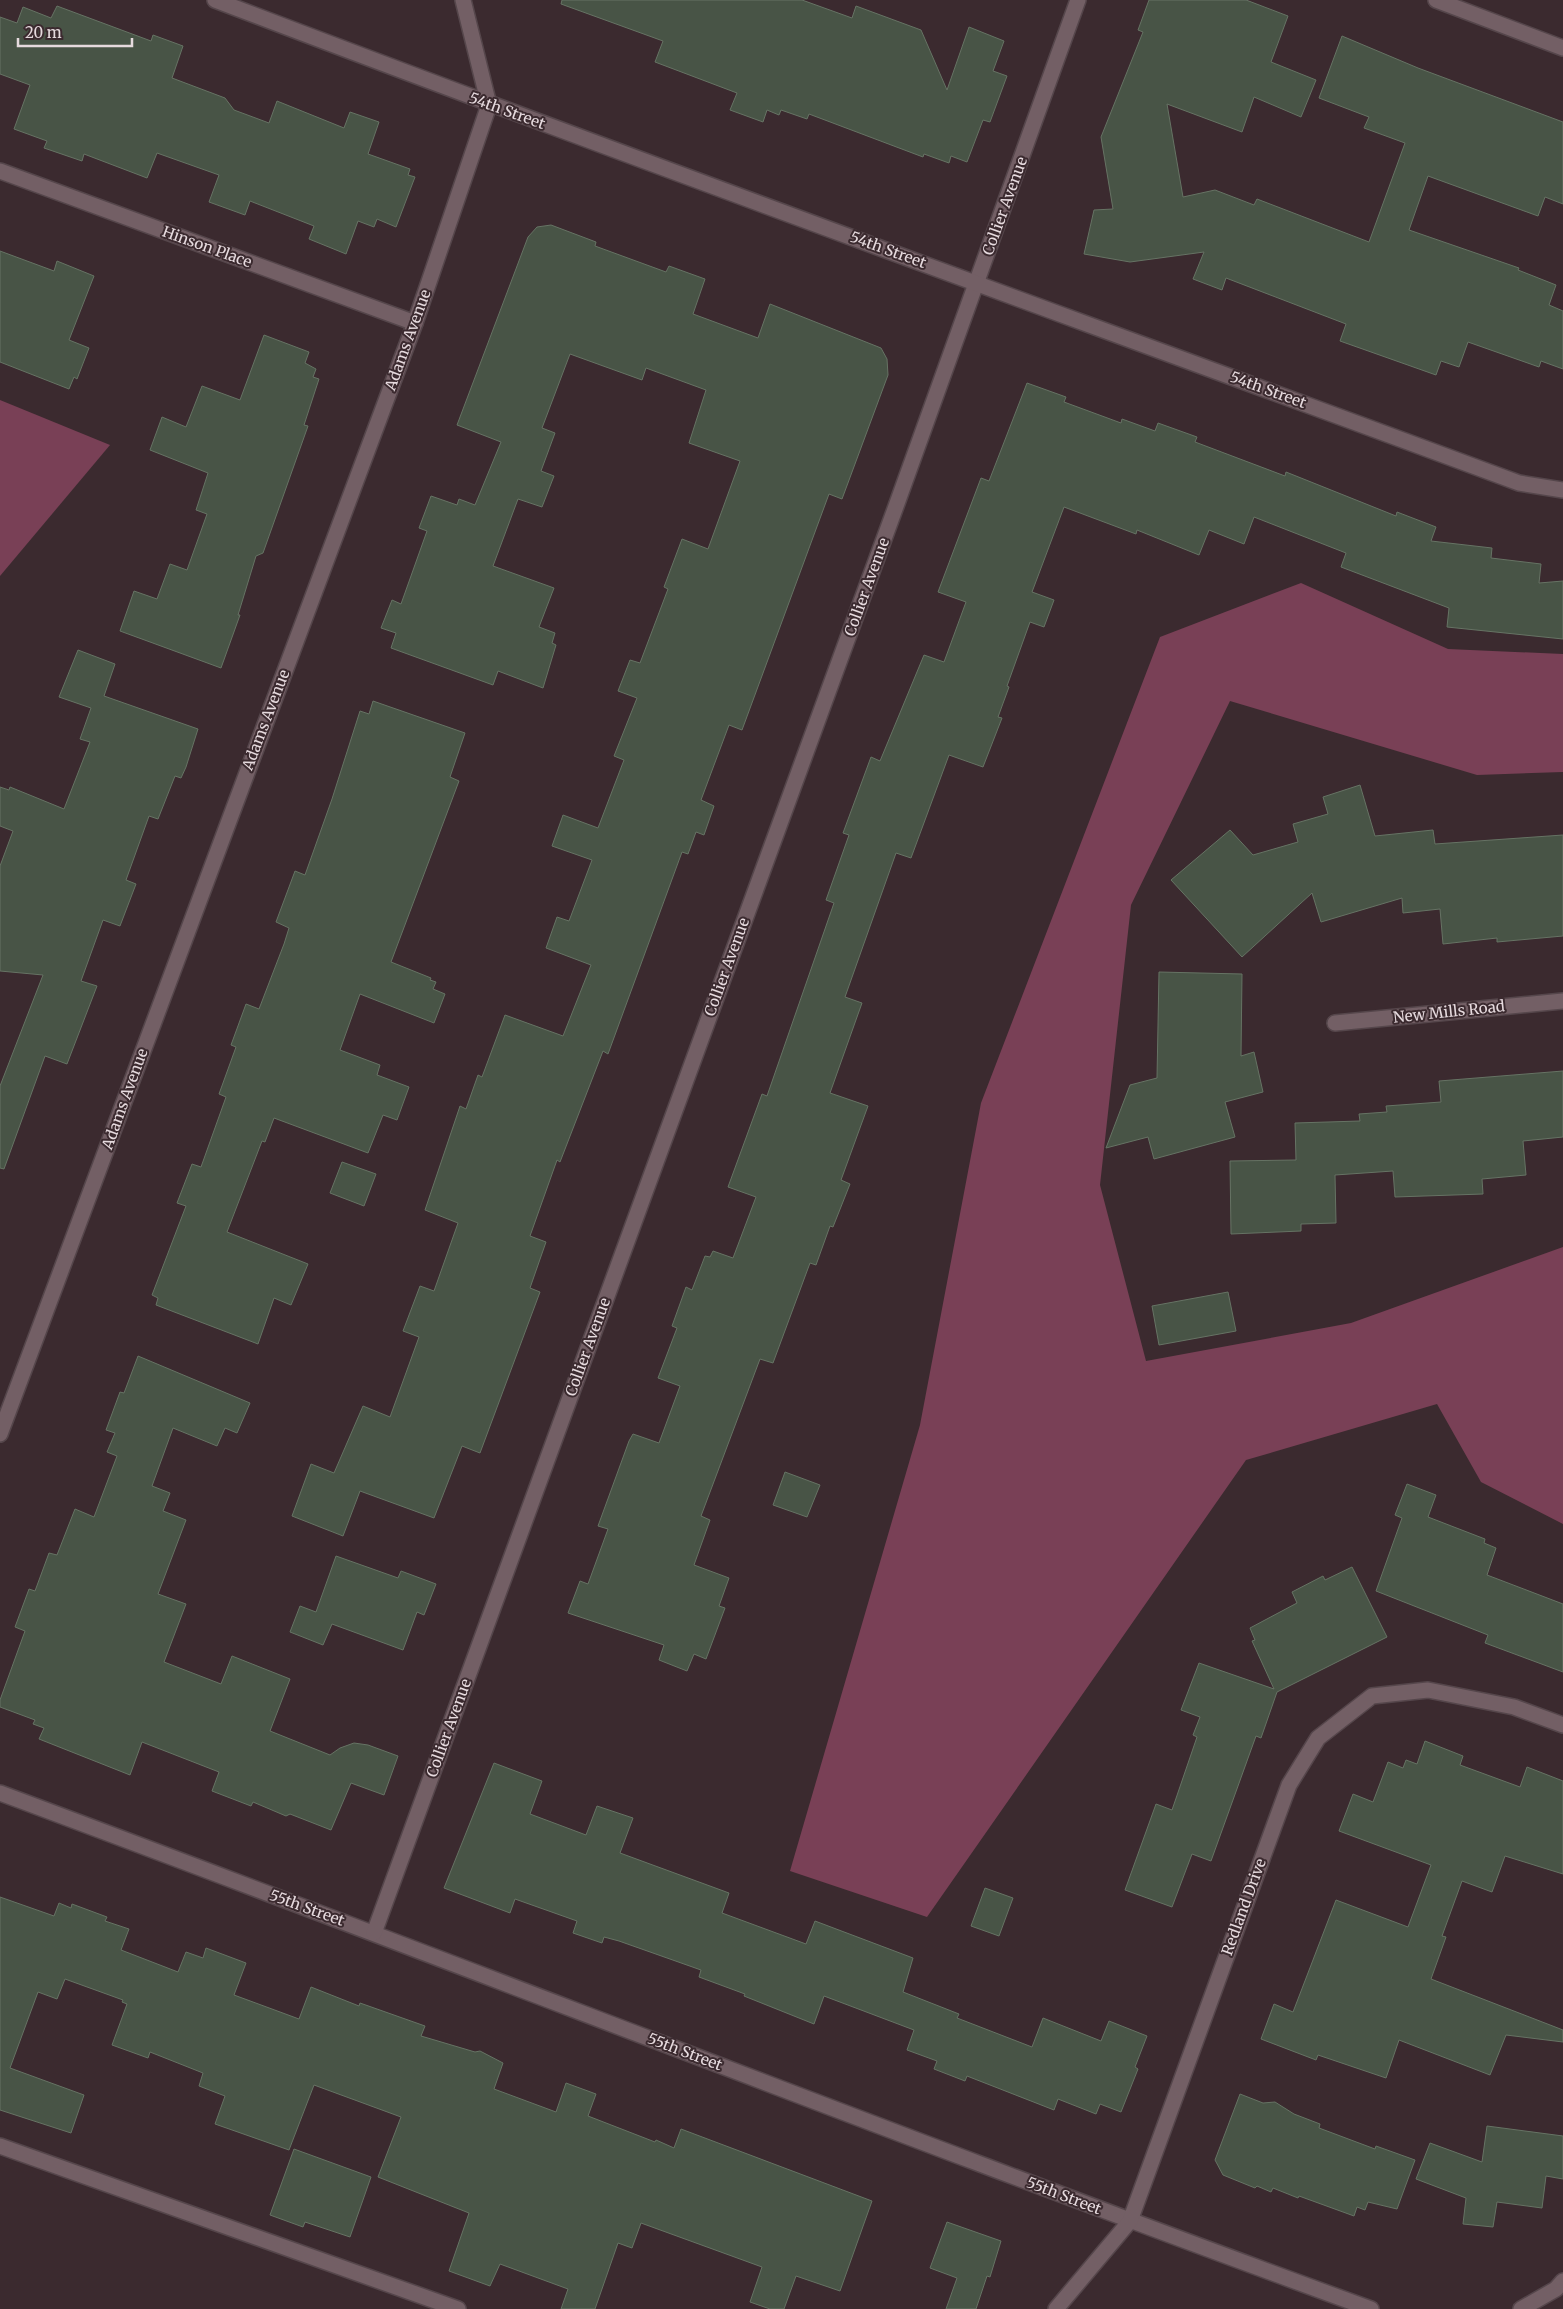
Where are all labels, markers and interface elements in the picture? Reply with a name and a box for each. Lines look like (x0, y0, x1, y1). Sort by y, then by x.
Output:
scale bar (18, 15, 131, 47)
text: 20 m (25, 23, 62, 42)
street label: 54th Street (467, 88, 548, 133)
street label: Collier Avenue (978, 154, 1031, 258)
street label: Hinson Place (160, 222, 255, 272)
street label: 54th Street (848, 227, 929, 272)
street label: Adams Avenue (380, 287, 435, 394)
street label: 54th Street (1228, 367, 1309, 412)
street label: Collier Avenue (840, 535, 893, 639)
street label: Adams Avenue (237, 667, 293, 774)
street label: Collier Avenue (700, 915, 753, 1019)
street label: New Mills Road (1392, 996, 1506, 1027)
street label: Adams Avenue (97, 1046, 152, 1153)
street label: Collier Avenue (561, 1295, 614, 1399)
street label: Collier Avenue (422, 1676, 475, 1780)
street label: Redland Drive (1217, 1856, 1270, 1958)
street label: 55th Street (267, 1885, 347, 1930)
street label: 55th Street (645, 2029, 725, 2074)
street label: 55th Street (1024, 2173, 1104, 2218)

